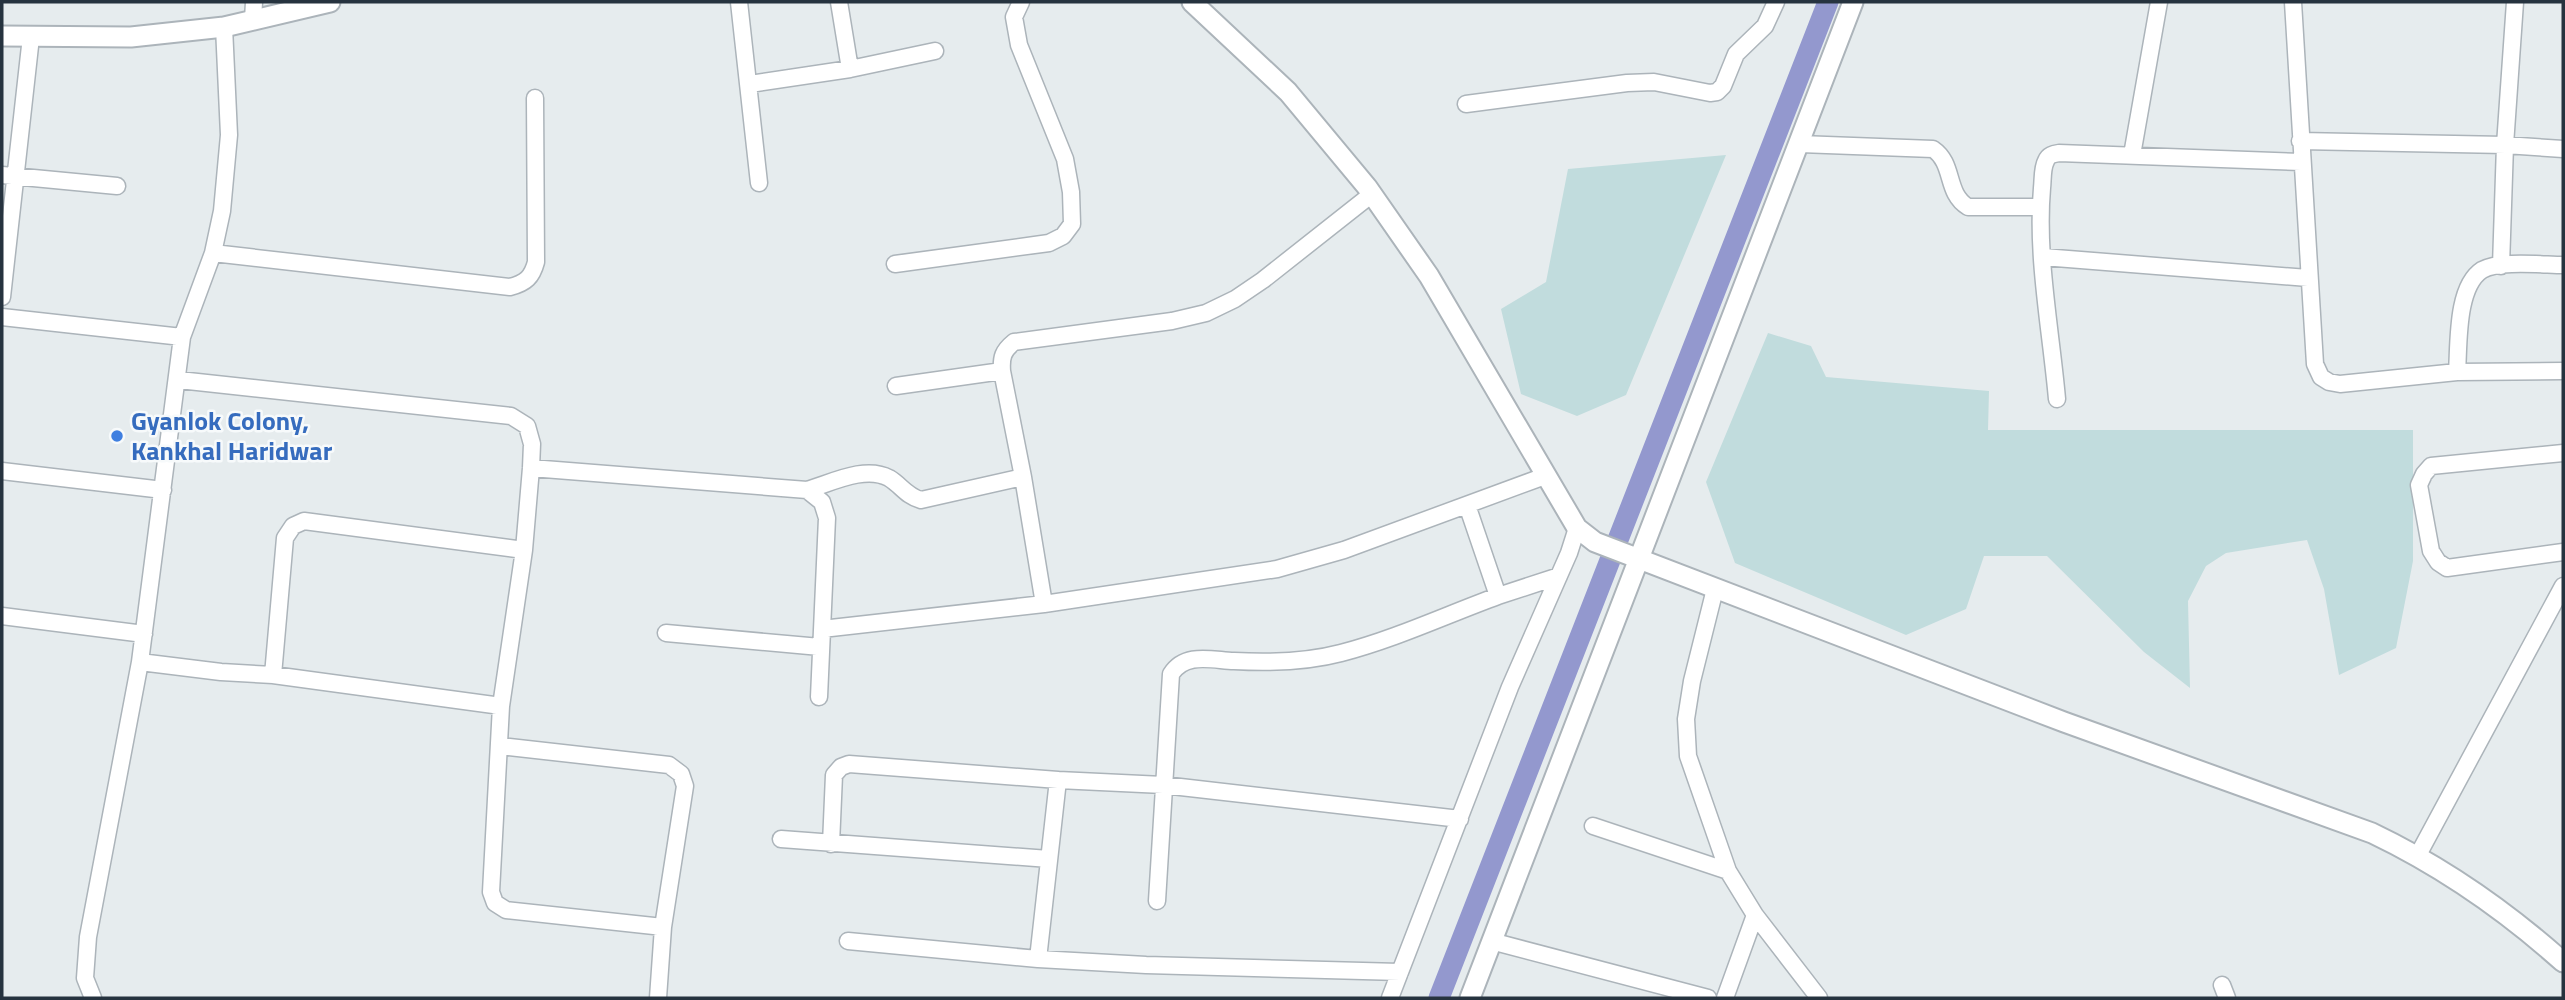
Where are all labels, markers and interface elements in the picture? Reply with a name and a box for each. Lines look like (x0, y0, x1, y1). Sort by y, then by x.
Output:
place label: Gyanlok Colony, Kankhal Haridwar (131, 401, 333, 470)
marker: Gyanlok Colony, Kankhal Haridwar (109, 428, 125, 444)

